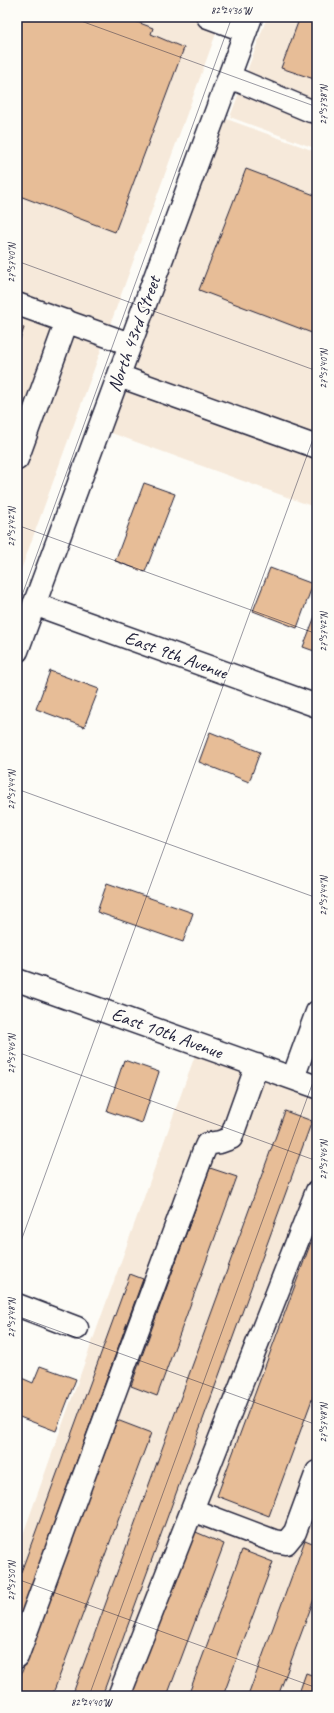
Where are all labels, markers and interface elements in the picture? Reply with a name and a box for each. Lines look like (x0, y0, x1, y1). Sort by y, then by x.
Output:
text: 82°24'36"W (211, 4, 253, 17)
text: 27°57'38"N (317, 83, 330, 125)
text: 27°57'40"N (5, 241, 18, 283)
street label: North 43rd Street (102, 271, 167, 395)
text: 27°57'40"N (317, 347, 330, 389)
text: 27°57'42"N (5, 505, 18, 547)
text: 27°57'42"N (317, 610, 330, 652)
street label: East 9th Avenue (121, 625, 232, 685)
text: 27°57'44"N (5, 768, 18, 810)
text: 27°57'44"N (317, 874, 330, 916)
street label: East 10th Avenue (108, 1002, 227, 1065)
text: 27°57'46"N (5, 1032, 18, 1074)
text: 27°57'46"N (317, 1138, 330, 1180)
text: 27°57'48"N (5, 1296, 18, 1338)
text: 27°57'48"N (317, 1401, 330, 1443)
text: 27°57'50"N (5, 1559, 18, 1601)
text: 82°24'40"W (71, 1696, 113, 1709)

